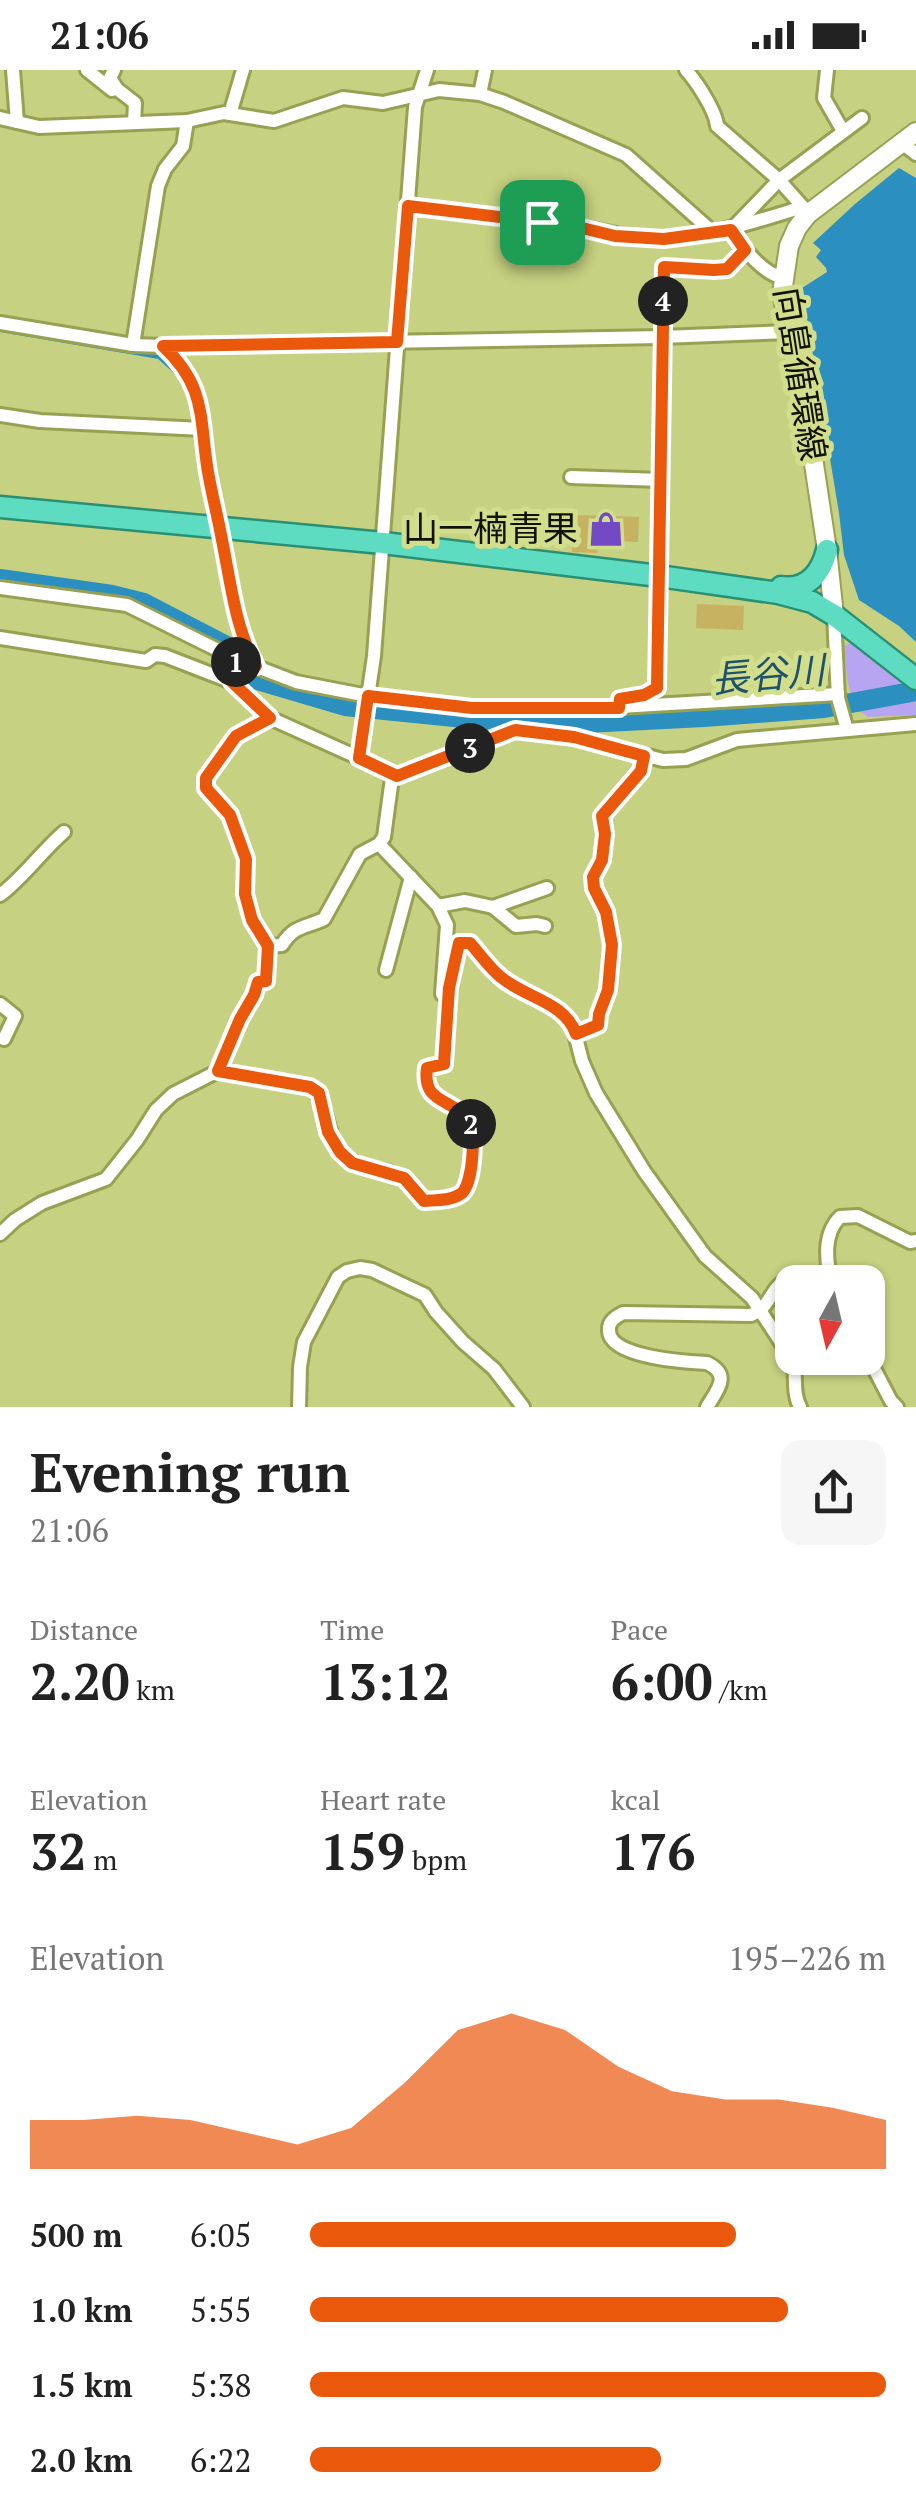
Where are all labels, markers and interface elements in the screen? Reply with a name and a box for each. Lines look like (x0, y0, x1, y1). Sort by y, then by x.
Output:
text: 21:06 (50, 10, 149, 60)
pin (500, 180, 585, 265)
icon: arrive (515, 195, 570, 250)
pin: 4 (638, 276, 688, 326)
text: 4 (655, 282, 671, 319)
street label: 向島循環線 (765, 284, 837, 464)
place label: 山一楠青果 (403, 505, 578, 551)
shop icon: 山一楠青果 (587, 510, 625, 548)
pin: 1 (211, 637, 261, 687)
text: 1 (228, 643, 244, 680)
water label: 長谷川 (709, 644, 831, 704)
pin: 3 (445, 723, 495, 773)
text: 3 (462, 729, 478, 766)
pin: 2 (446, 1099, 496, 1149)
text: 2 (463, 1105, 479, 1142)
north arrow (775, 1265, 885, 1375)
map controls (775, 1265, 885, 1375)
text: Evening run (30, 1435, 350, 1508)
button: share (781, 1440, 886, 1545)
text: 21:06 (30, 1509, 109, 1551)
text: Distance (30, 1611, 138, 1648)
text: Time (320, 1611, 384, 1648)
text: Pace (611, 1611, 668, 1648)
text: 2.20 (30, 1648, 130, 1714)
text: 13:12 (320, 1648, 450, 1714)
text: 6:00 (611, 1648, 713, 1714)
text: km (130, 1671, 175, 1708)
text: /km (713, 1671, 768, 1708)
text: Elevation (30, 1781, 148, 1818)
text: Heart rate (320, 1781, 446, 1818)
text: kcal (611, 1781, 660, 1818)
text: 32 (30, 1818, 87, 1884)
text: 159 (320, 1818, 405, 1884)
text: 176 (611, 1818, 695, 1884)
text: m (87, 1841, 117, 1878)
text: bpm (405, 1841, 467, 1878)
text: Elevation (30, 1937, 164, 1979)
text: 195–226 m (728, 1937, 886, 1979)
text: 500 m (30, 2214, 122, 2256)
text: 6:05 (190, 2214, 252, 2256)
text: 1.0 km (30, 2289, 133, 2331)
text: 5:55 (190, 2289, 252, 2331)
text: 1.5 km (30, 2364, 133, 2406)
text: 5:38 (190, 2364, 252, 2406)
text: 2.0 km (30, 2439, 133, 2481)
text: 6:22 (190, 2439, 252, 2481)

